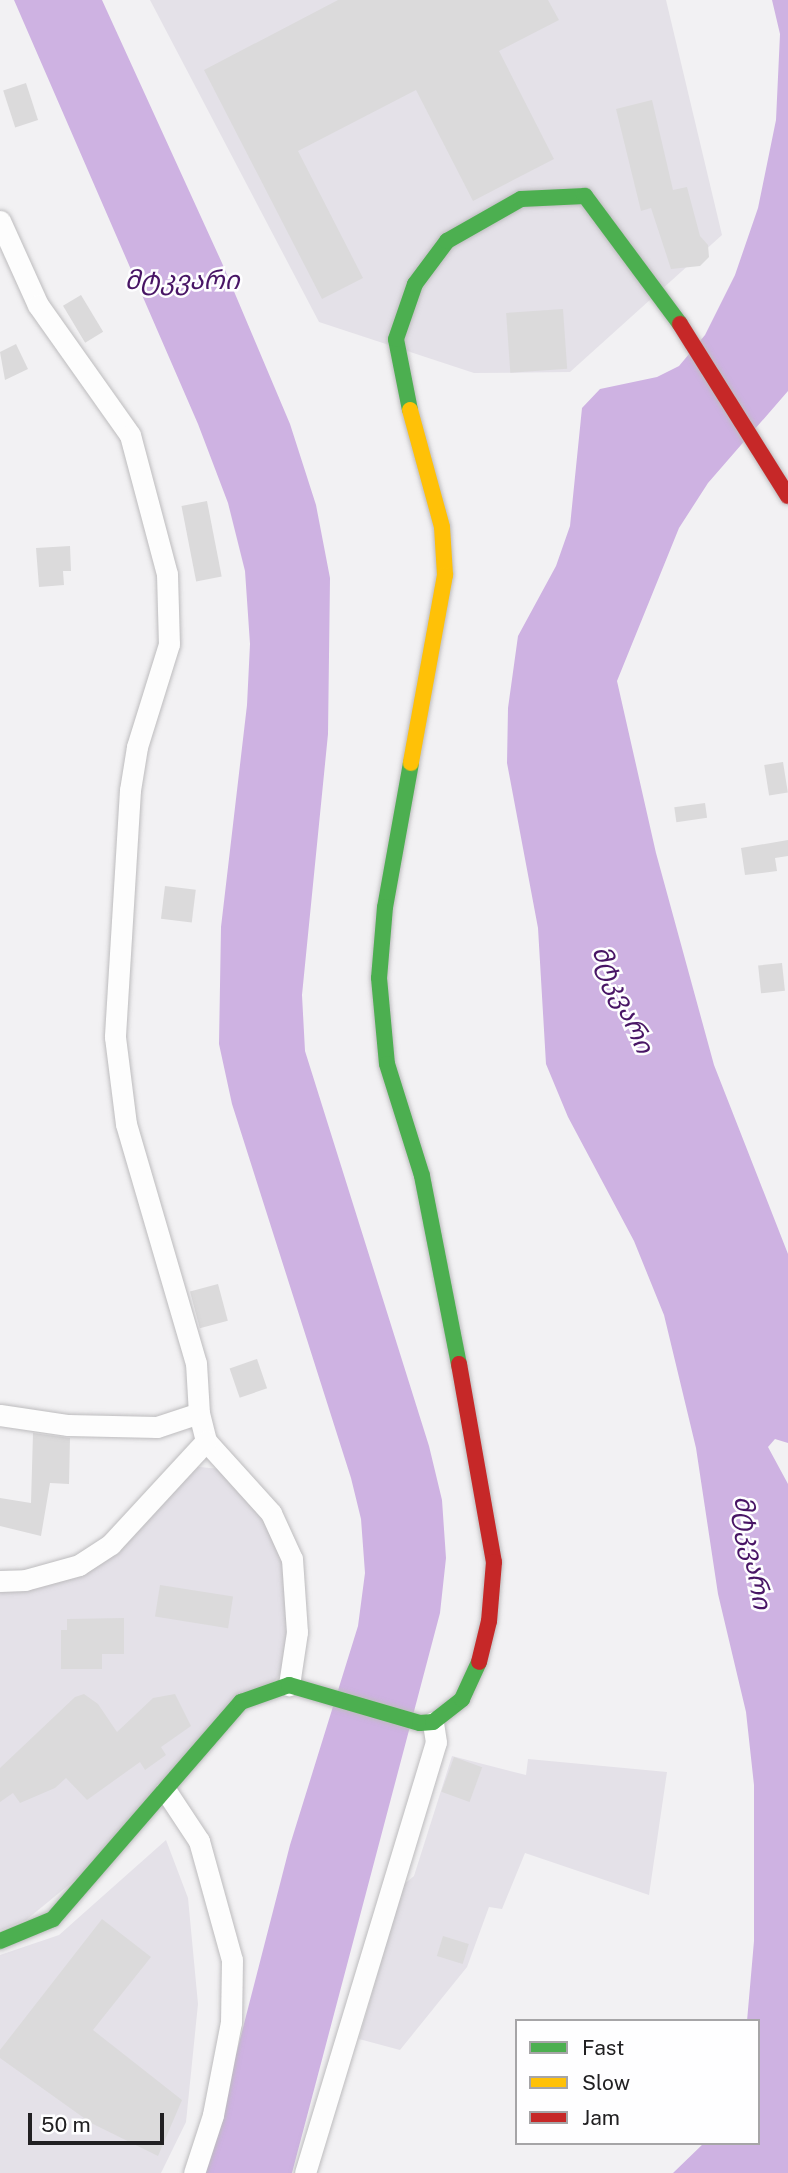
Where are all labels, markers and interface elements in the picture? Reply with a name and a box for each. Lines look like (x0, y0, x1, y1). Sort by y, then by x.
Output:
water label: მტკვარი (125, 264, 239, 296)
water label: მტკვარი (585, 940, 661, 1058)
water label: მტკვარი (728, 1493, 778, 1611)
legend (515, 2019, 760, 2145)
text: Fast (582, 2035, 624, 2060)
text: Slow (582, 2070, 630, 2095)
scale bar (32, 2100, 168, 2144)
text: Jam (582, 2105, 620, 2130)
text: 50 m (41, 2112, 91, 2137)

